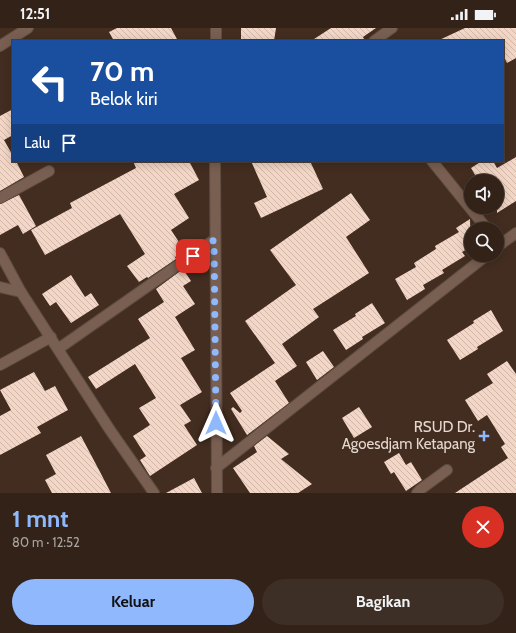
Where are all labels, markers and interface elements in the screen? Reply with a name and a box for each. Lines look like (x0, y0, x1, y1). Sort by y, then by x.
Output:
text: 12:51 (20, 5, 50, 23)
text: 70 m (90, 54, 154, 88)
icon: left (24, 56, 76, 108)
text: Belok kiri (90, 88, 158, 110)
icon: arrive (58, 132, 80, 154)
text: Lalu (24, 134, 50, 152)
map controls (464, 174, 504, 262)
button: sound (464, 174, 504, 214)
button: search (464, 222, 504, 262)
pin (176, 239, 210, 273)
icon: arrive (182, 245, 204, 267)
position arrow (195, 402, 237, 444)
place label: RSUD Dr. Agoesdjam Ketapang (342, 418, 476, 453)
marker: RSUD Dr. Agoesdjam Ketapang (478, 430, 490, 442)
text: 1 mnt (12, 504, 68, 533)
button: close (462, 506, 504, 548)
text: 80 m · 12:52 (12, 534, 80, 550)
button: Keluar (12, 579, 254, 625)
button: Bagikan (262, 579, 504, 625)

